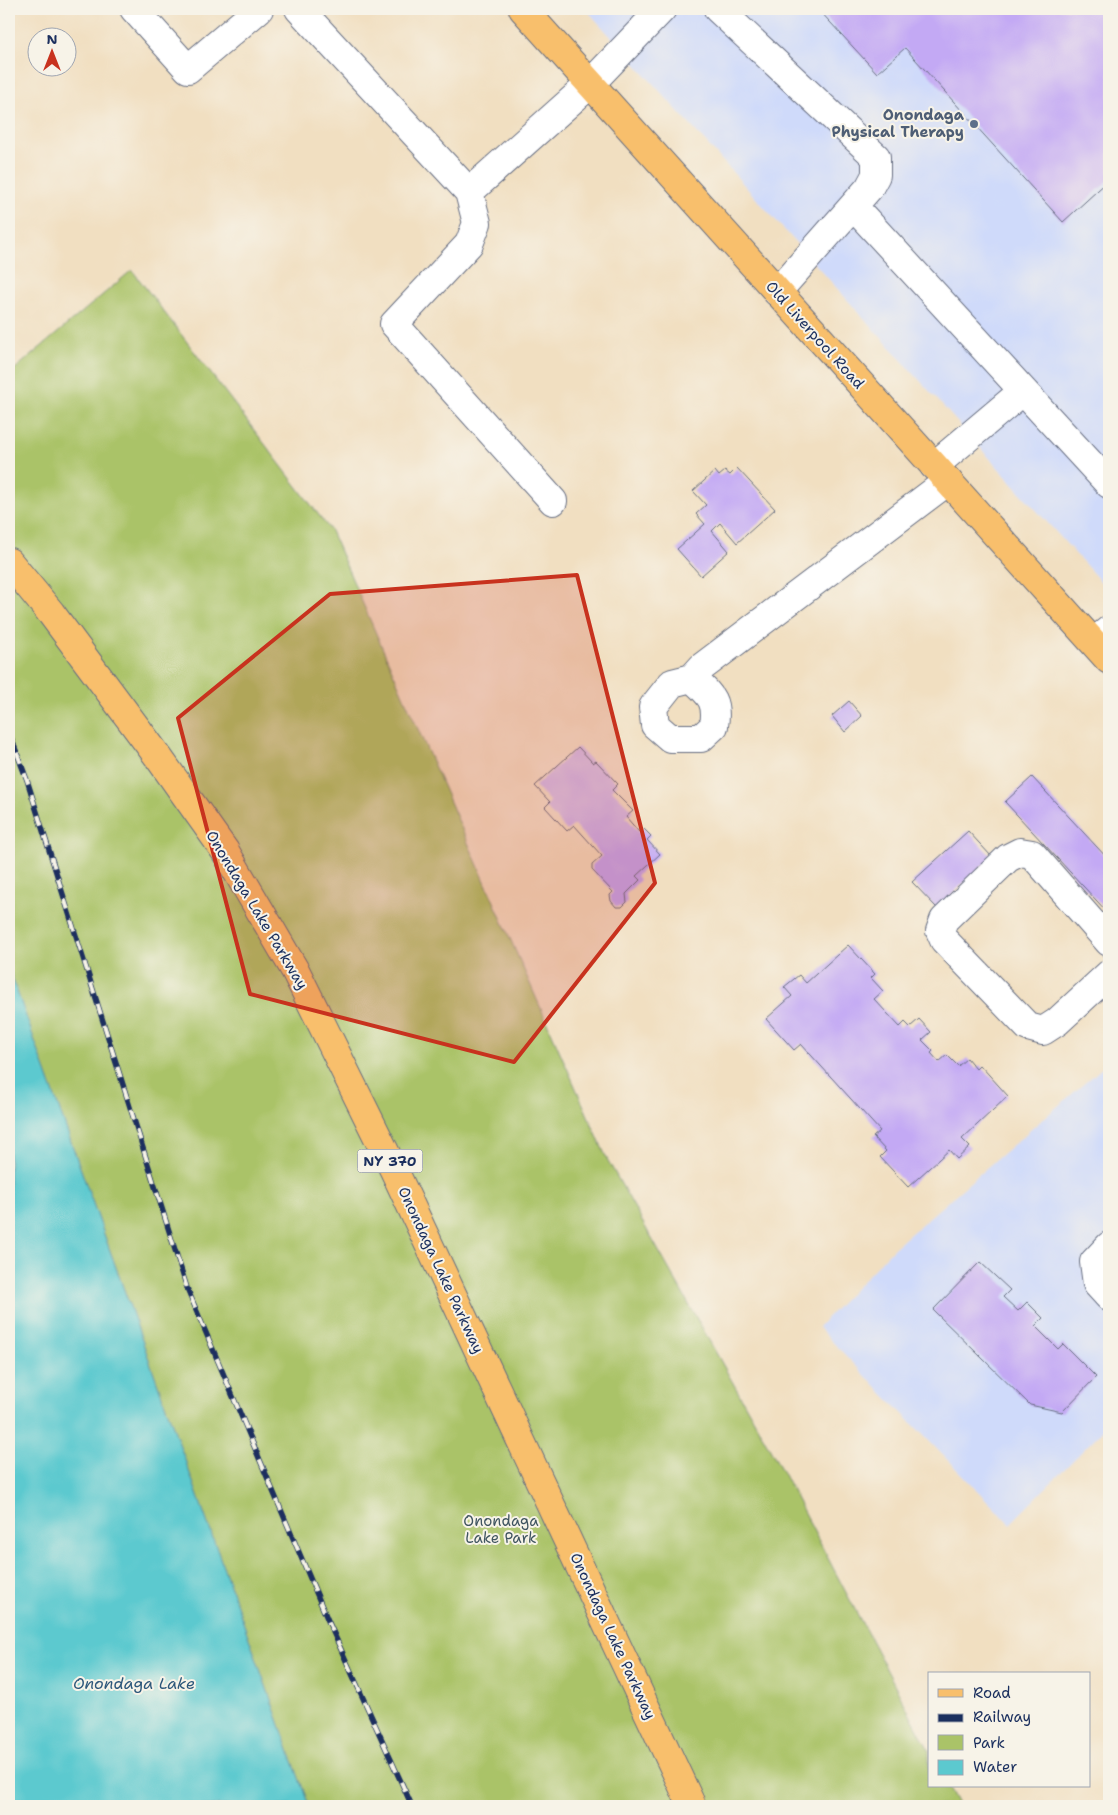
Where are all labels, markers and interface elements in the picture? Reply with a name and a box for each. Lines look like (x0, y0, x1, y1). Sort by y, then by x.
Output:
north arrow (28, 28, 78, 78)
text: N (46, 30, 58, 48)
place label: Onondaga Physical Therapy (832, 105, 965, 142)
marker: Onondaga Physical Therapy (968, 118, 980, 130)
street label: Old Liverpool Road (761, 277, 869, 394)
street label: Onondaga Lake Parkway (202, 827, 312, 993)
road number: NY 370 (358, 1150, 422, 1172)
street label: Onondaga Lake Parkway (393, 1183, 489, 1357)
park label: Onondaga Lake Park (463, 1511, 539, 1548)
street label: Onondaga Lake Parkway (565, 1549, 661, 1723)
legend (928, 1672, 1090, 1788)
water label: Onondaga Lake (73, 1673, 195, 1694)
text: Road (973, 1683, 1011, 1703)
text: Railway (973, 1707, 1031, 1727)
text: Park (973, 1733, 1005, 1753)
text: Water (973, 1757, 1017, 1777)

